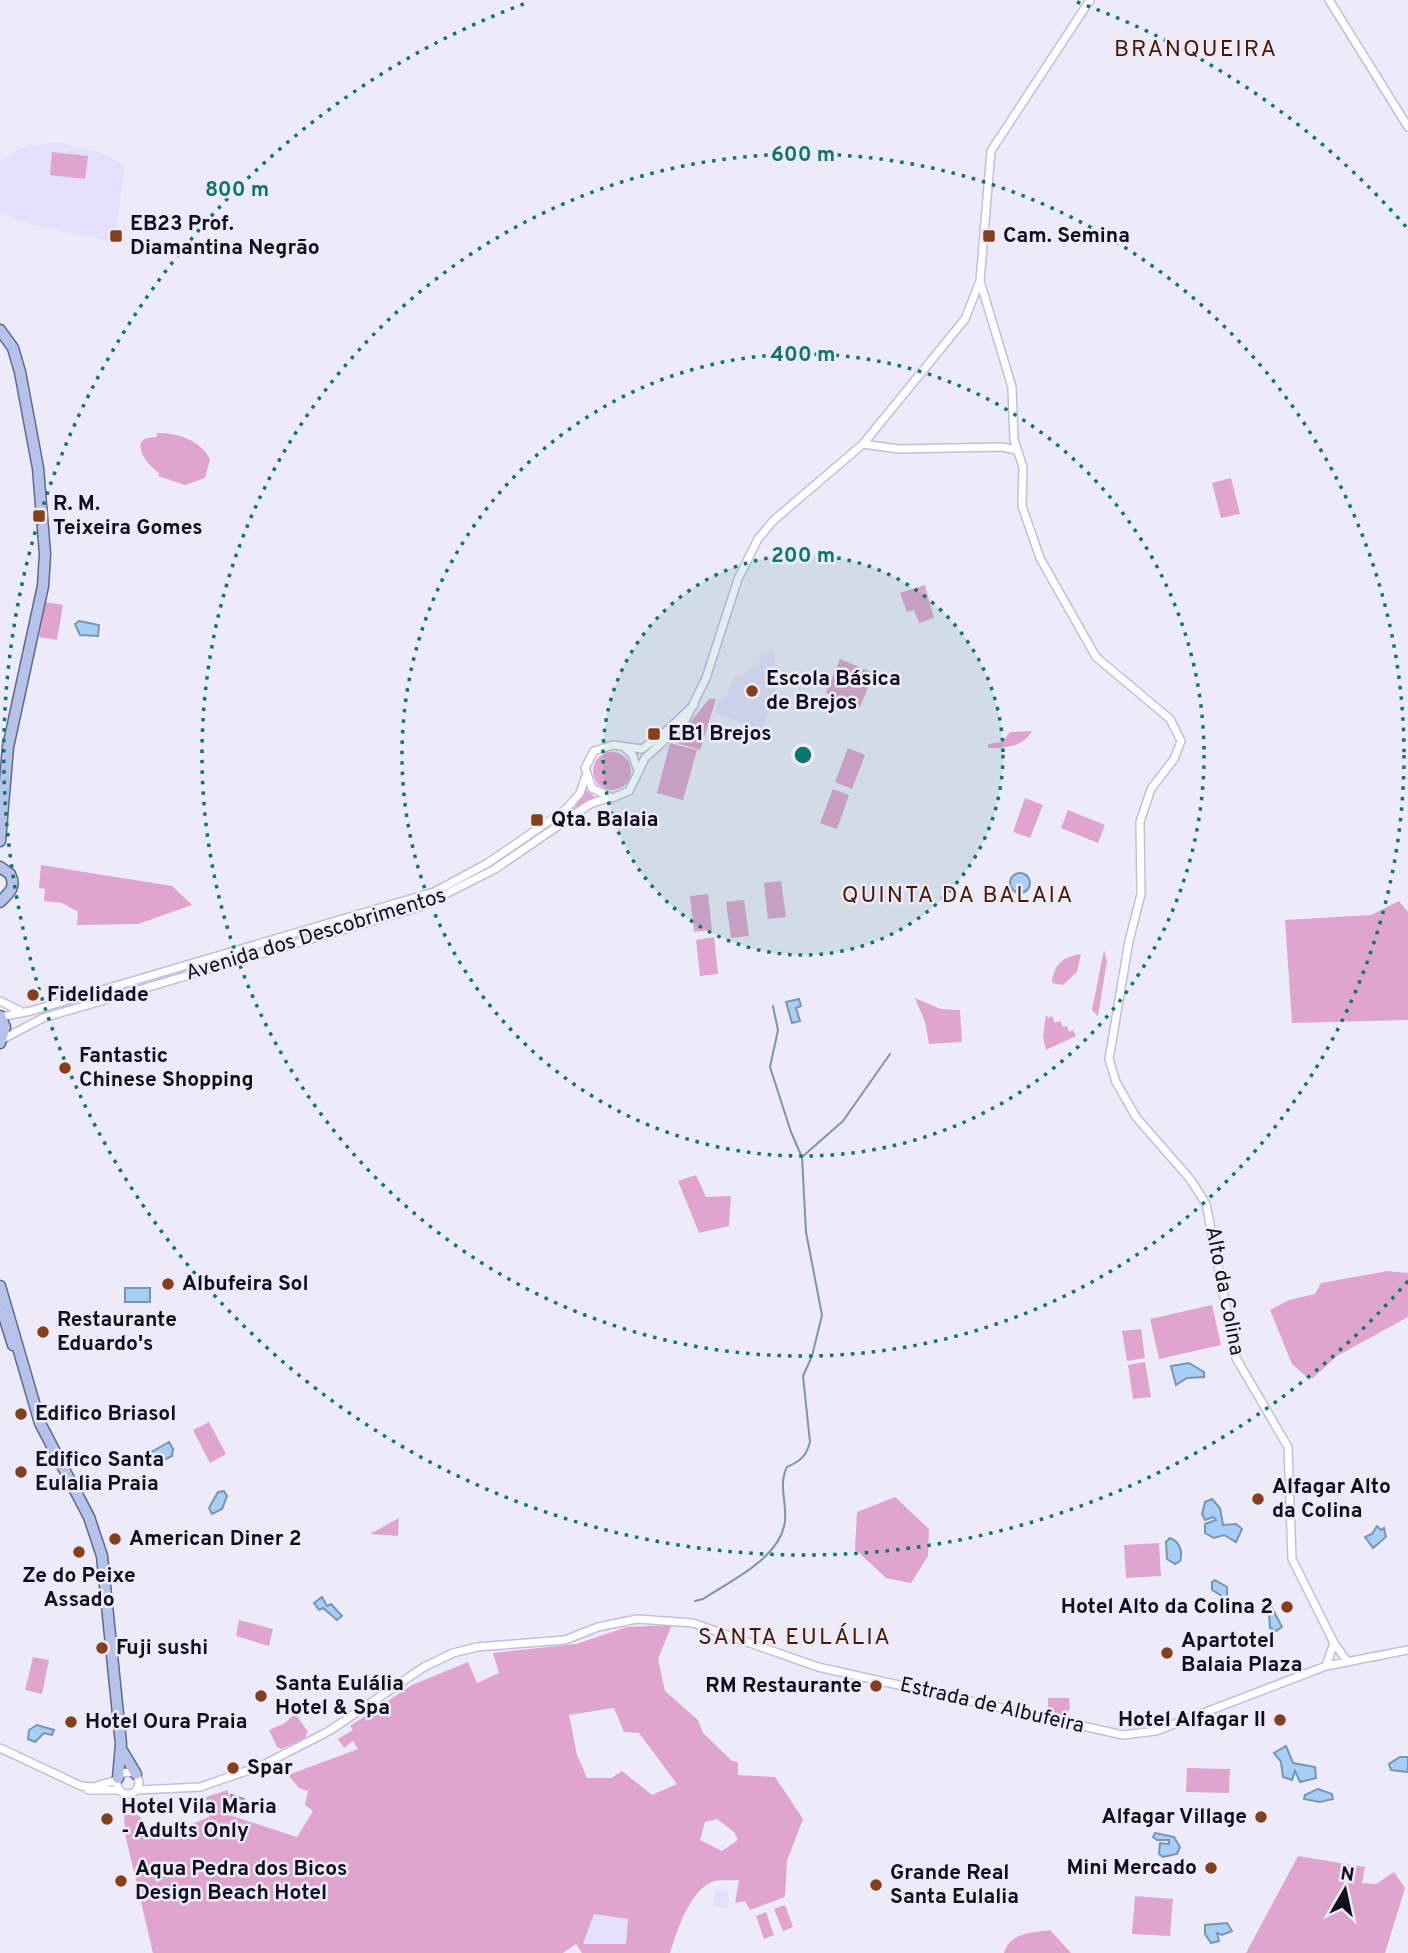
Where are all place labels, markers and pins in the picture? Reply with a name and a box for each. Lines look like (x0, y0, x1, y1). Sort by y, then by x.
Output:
place label: EB23 Prof. Diamantina Negrão (130, 211, 320, 262)
place label: Cam. Semina (1003, 223, 1130, 250)
marker: EB23 Prof. Diamantina Negrão (108, 228, 124, 244)
marker: Cam. Semina (981, 228, 997, 244)
place label: R. M. Teixeira Gomes (53, 491, 203, 542)
marker: R. M. Teixeira Gomes (31, 508, 47, 524)
place label: Escola Básica de Brejos (766, 666, 901, 717)
marker: Escola Básica de Brejos (744, 683, 760, 699)
place label: EB1 Brejos (668, 721, 772, 748)
marker: EB1 Brejos (646, 726, 662, 742)
centre of rings (791, 743, 815, 767)
place label: Qta. Balaia (551, 807, 658, 834)
marker: Qta. Balaia (529, 812, 545, 828)
place label: Fidelidade (47, 982, 149, 1009)
marker: Fidelidade (25, 987, 41, 1003)
place label: Fantastic Chinese Shopping (79, 1043, 254, 1094)
marker: Fantastic Chinese Shopping (57, 1060, 73, 1076)
place label: Albufeira Sol (182, 1271, 309, 1298)
marker: Albufeira Sol (160, 1276, 176, 1292)
place label: Restaurante Eduardo's (57, 1307, 177, 1358)
marker: Restaurante Eduardo's (35, 1324, 51, 1340)
place label: Edifico Briasol (35, 1401, 176, 1428)
marker: Edifico Briasol (13, 1406, 29, 1422)
place label: Edifico Santa Eulalia Praia (35, 1447, 164, 1498)
marker: Edifico Santa Eulalia Praia (13, 1464, 29, 1480)
place label: Alfagar Alto da Colina (1272, 1474, 1391, 1525)
marker: Alfagar Alto da Colina (1250, 1491, 1266, 1507)
place label: American Diner 2 (129, 1526, 302, 1553)
marker: American Diner 2 (107, 1531, 123, 1547)
marker: Ze do Peixe Assado (71, 1544, 87, 1560)
place label: Ze do Peixe Assado (22, 1563, 136, 1614)
place label: Hotel Alto da Colina 2 (1061, 1594, 1273, 1621)
marker: Hotel Alto da Colina 2 (1279, 1599, 1295, 1615)
place label: Apartotel Balaia Plaza (1181, 1628, 1302, 1679)
place label: Fuji sushi (116, 1635, 208, 1662)
marker: Fuji sushi (94, 1640, 110, 1656)
marker: Apartotel Balaia Plaza (1159, 1645, 1175, 1661)
place label: Santa Eulália Hotel & Spa (275, 1671, 404, 1722)
place label: RM Restaurante (705, 1673, 862, 1700)
marker: RM Restaurante (868, 1678, 884, 1694)
marker: Santa Eulália Hotel & Spa (253, 1688, 269, 1704)
place label: Hotel Alfagar II (1118, 1707, 1266, 1734)
place label: Hotel Oura Praia (85, 1709, 247, 1736)
marker: Hotel Alfagar II (1272, 1712, 1288, 1728)
marker: Hotel Oura Praia (63, 1714, 79, 1730)
place label: Spar (247, 1755, 293, 1782)
marker: Spar (225, 1760, 241, 1776)
place label: Hotel Vila Maria - Adults Only (121, 1794, 277, 1845)
place label: Alfagar Village (1101, 1804, 1247, 1831)
marker: Alfagar Village (1253, 1809, 1269, 1825)
marker: Hotel Vila Maria - Adults Only (99, 1811, 115, 1827)
place label: Mini Mercado (1066, 1855, 1197, 1882)
place label: Aqua Pedra dos Bicos Design Beach Hotel (135, 1856, 347, 1907)
place label: Grande Real Santa Eulalia (890, 1860, 1019, 1911)
marker: Mini Mercado (1203, 1860, 1219, 1876)
marker: Aqua Pedra dos Bicos Design Beach Hotel (113, 1873, 129, 1889)
marker: Grande Real Santa Eulalia (868, 1877, 884, 1893)

